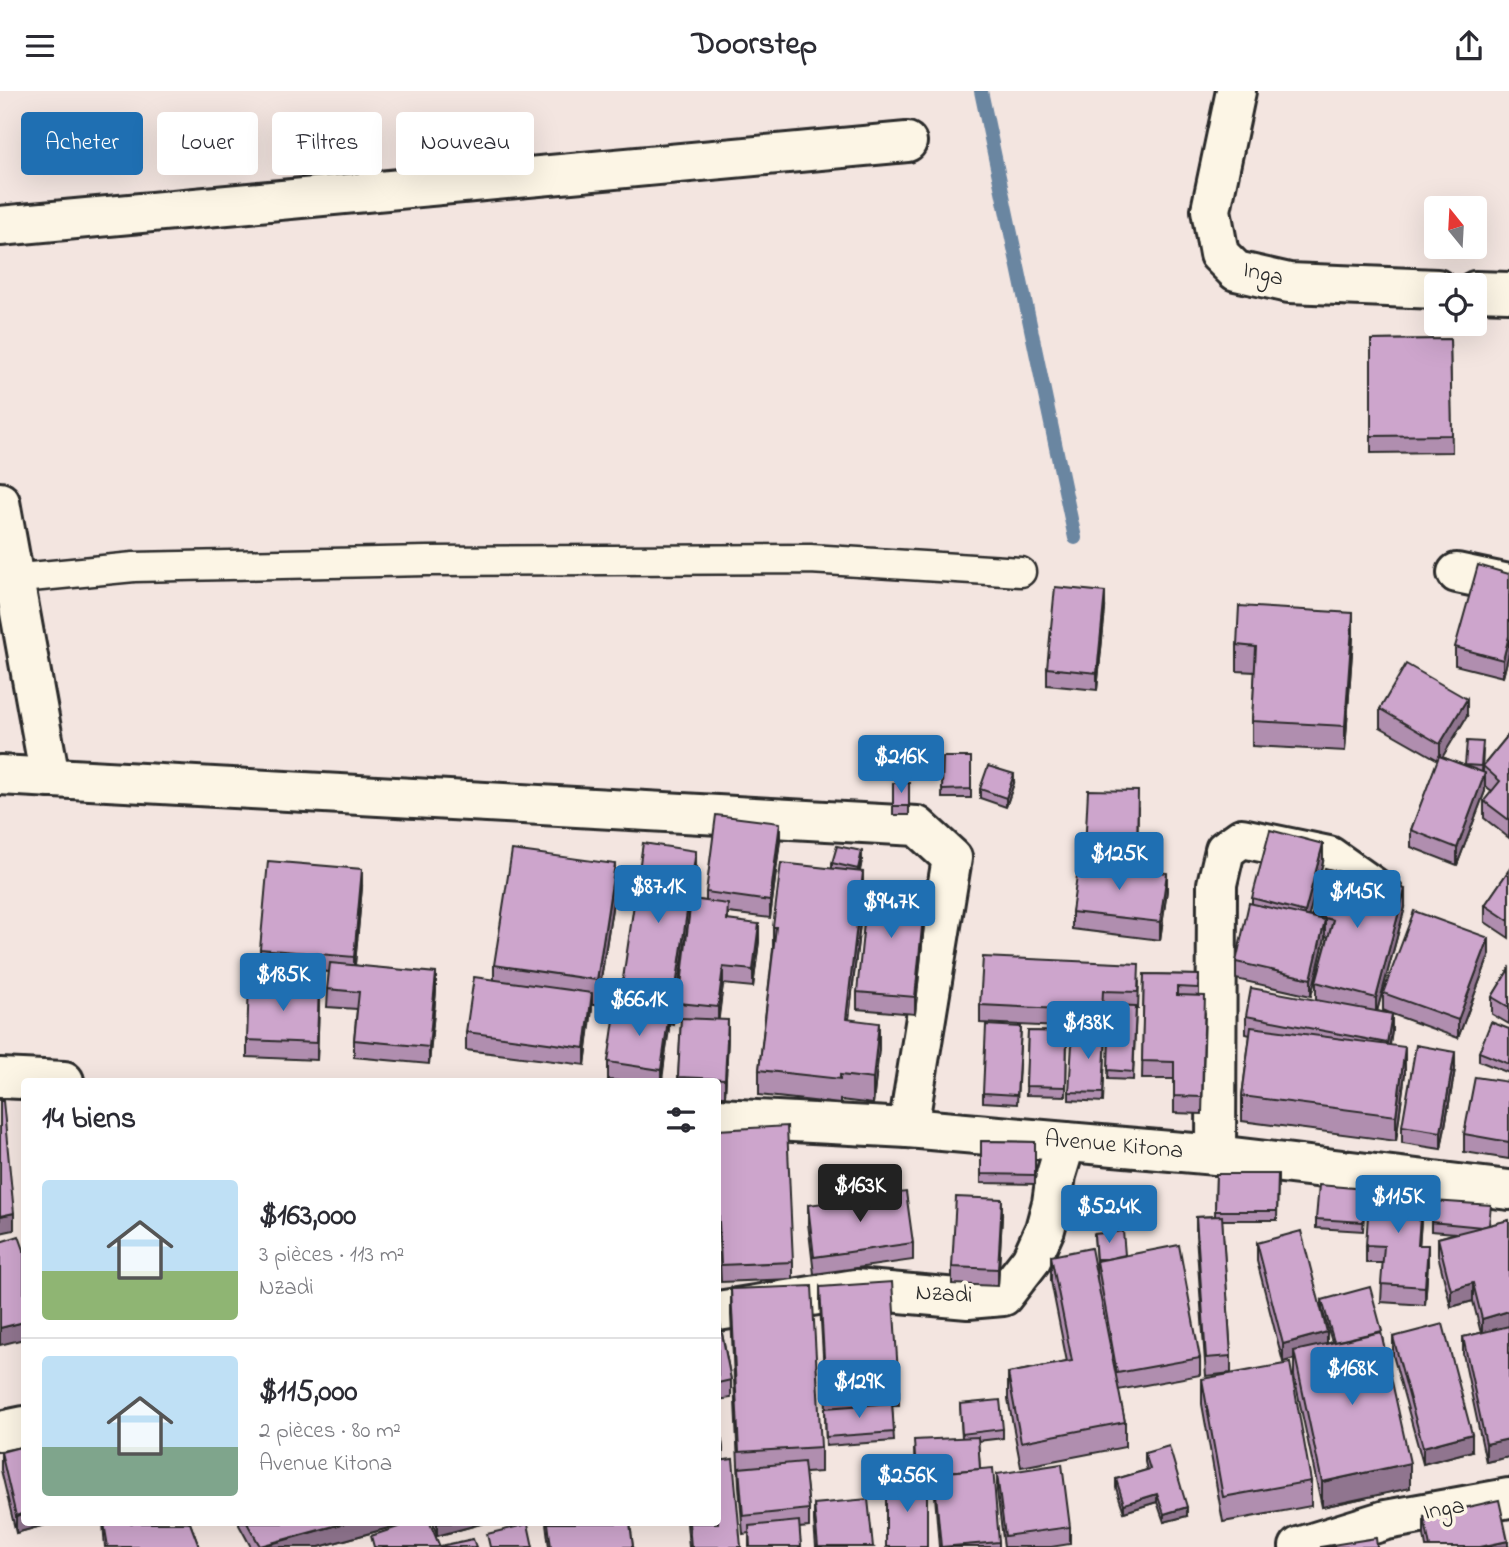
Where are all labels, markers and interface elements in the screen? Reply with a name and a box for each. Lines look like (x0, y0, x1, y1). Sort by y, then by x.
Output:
text: Doorstep (692, 22, 817, 69)
icon: menu (21, 27, 59, 65)
icon: share (1450, 27, 1488, 65)
chip: Acheter (21, 112, 143, 175)
chip: Louer (157, 112, 258, 175)
chip: Filtres (272, 112, 382, 175)
chip: Nouveau (396, 112, 534, 175)
north arrow (1424, 196, 1488, 259)
map controls (1424, 196, 1487, 336)
street label: Inga (1239, 253, 1287, 297)
button: locate (1424, 273, 1487, 336)
pin: $216K (852, 735, 950, 795)
text: $216K (874, 741, 928, 774)
pin: $125K (1070, 833, 1168, 892)
text: $125K (1091, 838, 1147, 871)
pin: $87.1K (601, 865, 715, 925)
text: $87.1K (630, 871, 686, 904)
pin: $145K (1308, 871, 1406, 930)
text: $145K (1329, 876, 1385, 909)
pin: $94.7K (834, 881, 948, 940)
text: $94.7K (863, 886, 919, 919)
pin: $185K (234, 953, 332, 1013)
text: $185K (256, 959, 310, 992)
pin: $66.1K (582, 979, 696, 1038)
text: $66.1K (610, 984, 668, 1017)
pin: $138K (1039, 1002, 1137, 1061)
text: $138K (1063, 1007, 1113, 1040)
text: 14 biens (42, 1098, 136, 1142)
icon: filters (662, 1101, 700, 1139)
street label: Avenue Kitona (1043, 1123, 1185, 1169)
pin: $163K (811, 1165, 909, 1224)
text: $163K (834, 1170, 886, 1203)
pin: $115K (1349, 1175, 1447, 1235)
text: $115K (1372, 1181, 1424, 1214)
pin: $52.4K (1052, 1185, 1166, 1245)
text: $52.4K (1077, 1191, 1141, 1224)
text: $163,000 (259, 1195, 356, 1239)
icon: home (98, 1208, 182, 1292)
text: 3 pièces · 113 m² (259, 1239, 404, 1272)
text: Nzadi (259, 1272, 314, 1305)
street label: Nzadi (915, 1276, 973, 1314)
pin: $168K (1303, 1347, 1401, 1407)
text: $168K (1326, 1353, 1378, 1386)
pin: $129K (810, 1361, 908, 1420)
text: $129K (834, 1366, 884, 1399)
text: $115,000 (259, 1371, 357, 1415)
icon: home (98, 1384, 182, 1468)
text: 2 pièces · 80 m² (259, 1415, 401, 1448)
text: Avenue Kitona (259, 1448, 392, 1481)
pin: $256K (858, 1455, 956, 1514)
text: $256K (877, 1460, 937, 1493)
street label: Inga (1421, 1489, 1467, 1531)

